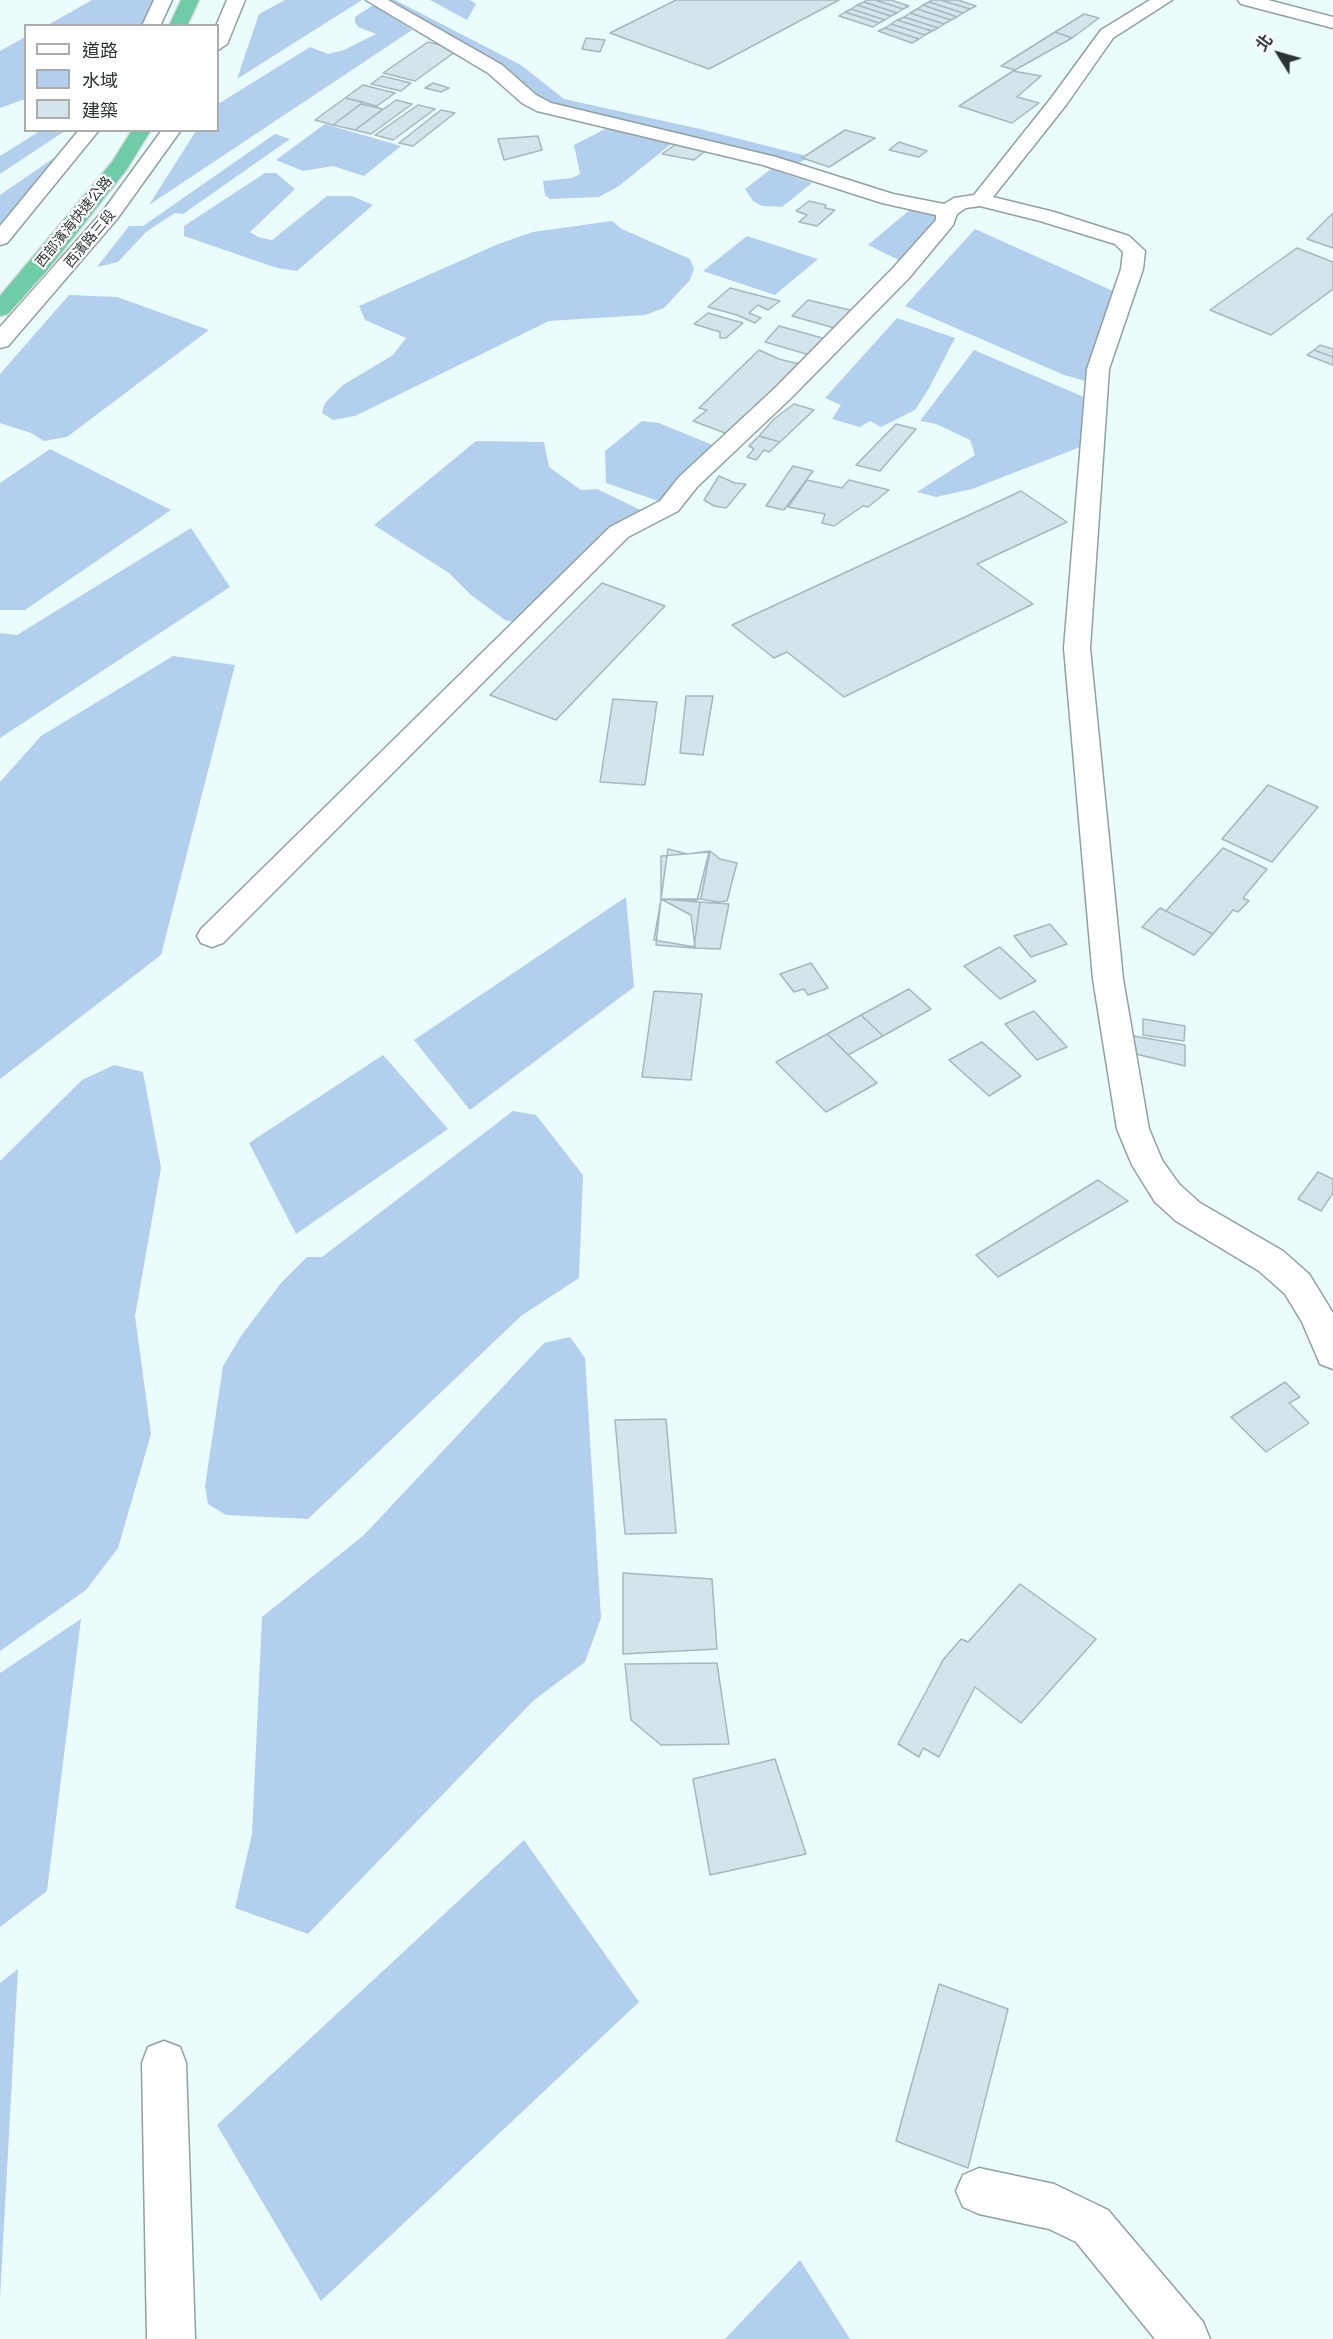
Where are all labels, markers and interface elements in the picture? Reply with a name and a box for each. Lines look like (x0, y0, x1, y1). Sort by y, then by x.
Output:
legend (24, 24, 219, 132)
north arrow (1249, 24, 1309, 84)
text: 北 (1252, 31, 1277, 55)
text: 道路 (82, 40, 118, 62)
text: 水域 (82, 70, 118, 92)
text: 建築 (82, 100, 118, 122)
street label: 西部濱海快速公路 (32, 173, 116, 271)
street label: 西濱路三段 (61, 207, 119, 271)

